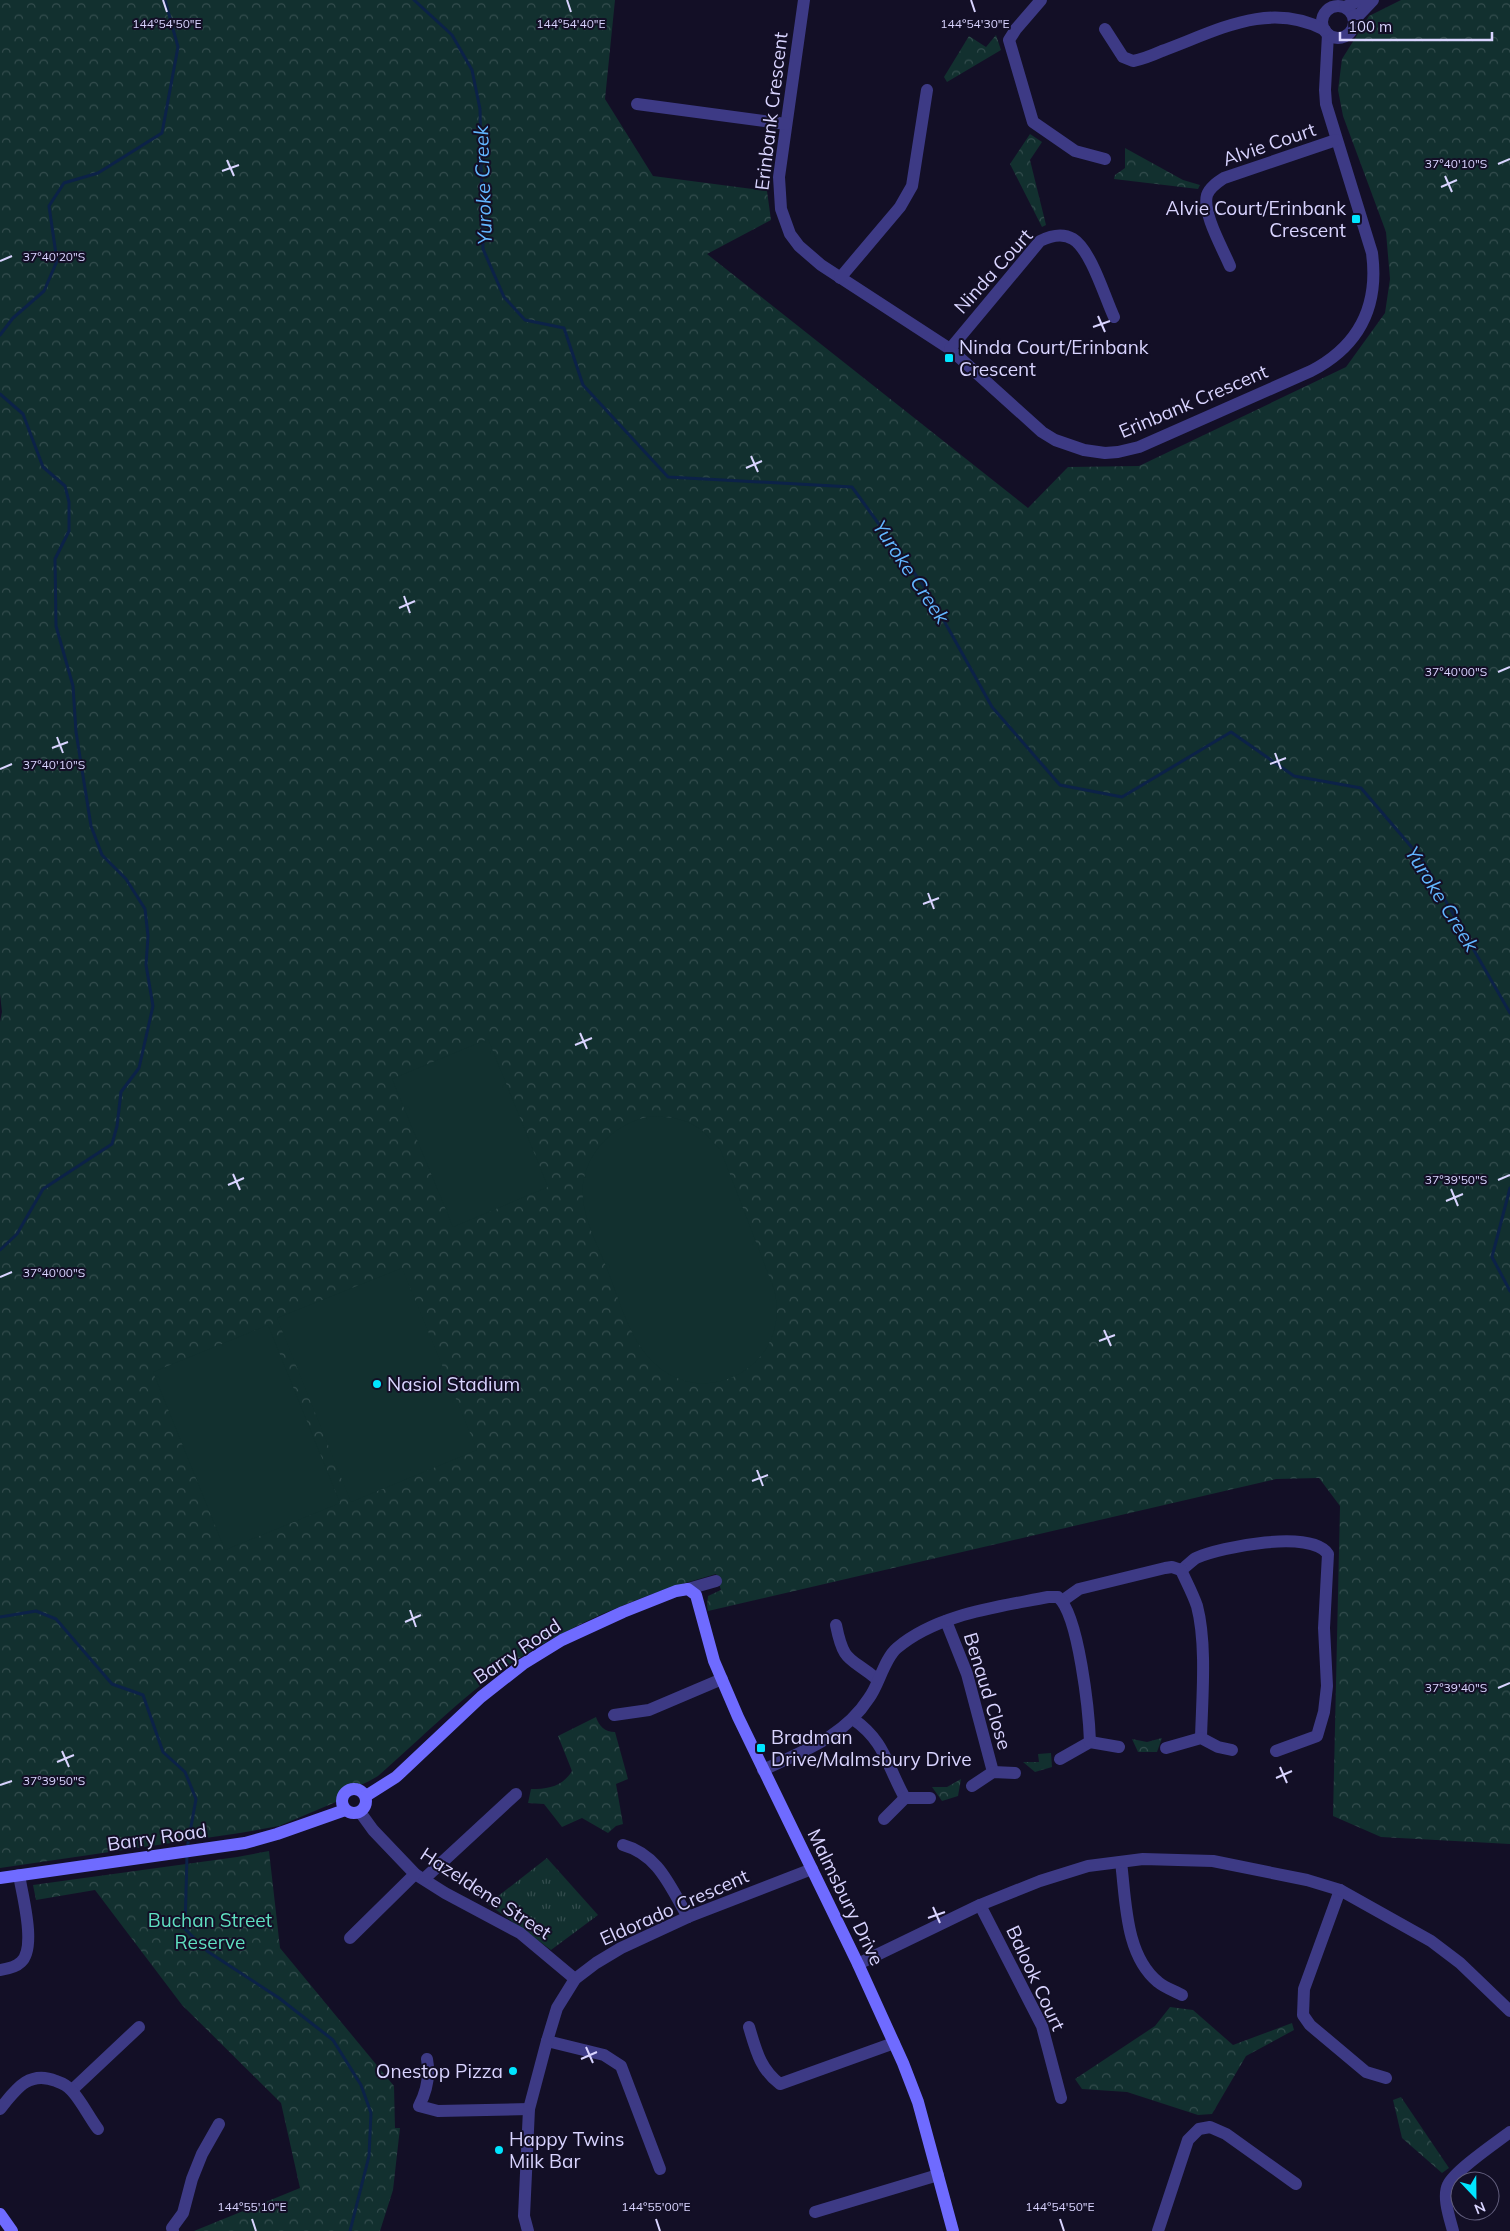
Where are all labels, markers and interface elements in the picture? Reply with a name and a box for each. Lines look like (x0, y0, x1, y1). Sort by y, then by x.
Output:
scale bar (1340, 10, 1492, 42)
text: 144°54'50"E (132, 16, 202, 31)
text: 144°54'40"E (536, 16, 606, 31)
text: 144°54'30"E (940, 16, 1010, 31)
text: 100 m (1348, 17, 1392, 36)
street label: Erinbank Crescent (749, 30, 793, 192)
street label: Alvie Court (1219, 117, 1319, 171)
water label: Yuroke Creek (468, 124, 497, 245)
text: 37°40'10"S (1425, 156, 1487, 171)
place label: Alvie Court/Erinbank Crescent (1166, 196, 1346, 242)
marker: Alvie Court/Erinbank Crescent (1350, 213, 1362, 225)
street label: Ninda Court (949, 223, 1038, 318)
text: 37°40'20"S (23, 249, 85, 264)
place label: Ninda Court/Erinbank Crescent (959, 335, 1149, 381)
marker: Ninda Court/Erinbank Crescent (943, 352, 955, 364)
street label: Erinbank Crescent (1115, 359, 1271, 443)
water label: Yuroke Creek (868, 515, 956, 629)
text: 37°40'00"S (1425, 664, 1487, 679)
text: 37°40'10"S (23, 757, 85, 772)
water label: Yuroke Creek (1400, 841, 1485, 957)
text: 37°39'50"S (1425, 1172, 1487, 1187)
text: 37°40'00"S (23, 1265, 85, 1280)
place label: Nasiol Stadium (387, 1372, 520, 1396)
marker: Nasiol Stadium (371, 1378, 383, 1390)
street label: Barry Road (469, 1613, 565, 1689)
street label: Benaud Close (959, 1630, 1017, 1752)
text: 37°39'40"S (1425, 1680, 1487, 1695)
place label: Bradman Drive/Malmsbury Drive (771, 1725, 972, 1771)
marker: Bradman Drive/Malmsbury Drive (755, 1742, 767, 1754)
text: 37°39'50"S (23, 1773, 85, 1788)
street label: Barry Road (106, 1818, 208, 1856)
street label: Malmsbury Drive (803, 1825, 889, 1969)
street label: Hazeldene Street (416, 1842, 556, 1944)
street label: Eldorado Crescent (596, 1863, 752, 1951)
park label: Buchan Street Reserve (148, 1908, 273, 1954)
street label: Balook Court (1001, 1922, 1071, 2035)
place label: Onestop Pizza (376, 2059, 503, 2083)
marker: Onestop Pizza (507, 2065, 519, 2077)
place label: Happy Twins Milk Bar (509, 2127, 624, 2173)
marker: Happy Twins Milk Bar (493, 2144, 505, 2156)
north arrow (1450, 2171, 1500, 2221)
text: N (1472, 2198, 1488, 2218)
text: 144°55'10"E (217, 2199, 287, 2214)
text: 144°55'00"E (621, 2199, 691, 2214)
text: 144°54'50"E (1025, 2199, 1095, 2214)

